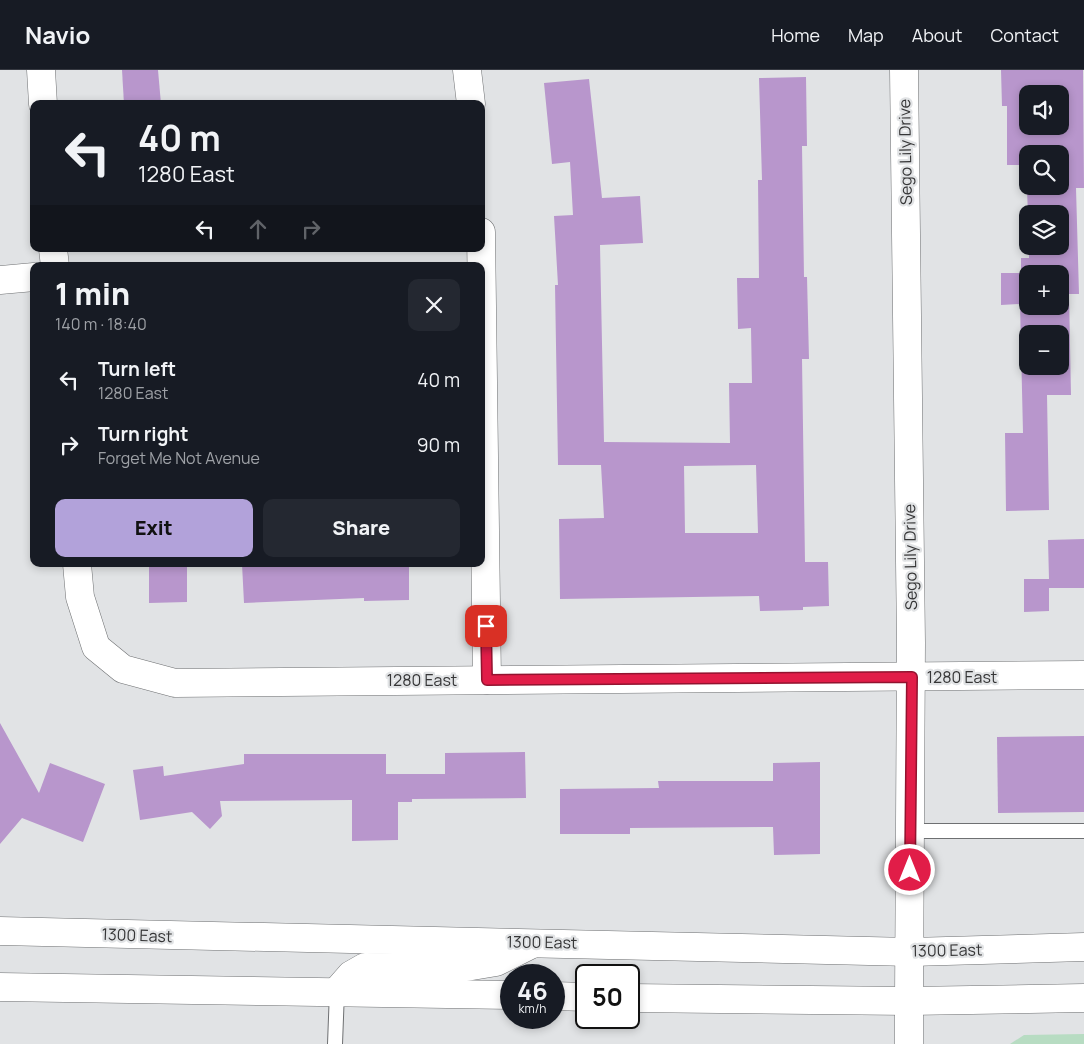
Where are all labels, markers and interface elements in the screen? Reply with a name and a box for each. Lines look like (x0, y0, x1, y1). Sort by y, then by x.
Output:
text: Navio (25, 18, 90, 51)
text: Home (771, 23, 820, 47)
text: Map (848, 23, 884, 47)
text: About (912, 23, 962, 47)
text: Contact (990, 23, 1059, 47)
map controls (1019, 85, 1069, 375)
button: sound (1019, 85, 1069, 135)
street label: Sego Lily Drive (893, 99, 917, 205)
text: 40 m (138, 114, 221, 162)
icon: left (55, 120, 120, 185)
button: search (1019, 145, 1069, 195)
text: 1280 East (138, 159, 235, 189)
button: layers (1019, 205, 1069, 255)
icon: left (191, 215, 219, 243)
icon: ahead (244, 215, 272, 243)
icon: right (297, 215, 325, 243)
button: + (1019, 265, 1069, 315)
text: 1 min (55, 273, 130, 314)
button: close (408, 279, 460, 331)
text: 140 m · 18:40 (55, 313, 147, 335)
button: − (1019, 325, 1069, 375)
text: Turn left (98, 356, 176, 382)
icon: left (55, 366, 83, 394)
text: 40 m (417, 367, 460, 393)
text: 1280 East (98, 382, 168, 404)
text: Turn right (98, 421, 188, 447)
icon: right (55, 431, 83, 459)
text: 90 m (417, 432, 460, 458)
text: Forget Me Not Avenue (98, 447, 260, 469)
button: Exit (55, 499, 253, 557)
button: Share (263, 499, 460, 557)
street label: Sego Lily Drive (898, 504, 922, 610)
pin (465, 605, 507, 647)
icon: arrive (472, 612, 500, 640)
street label: 1280 East (927, 666, 997, 688)
street label: 1280 East (387, 669, 457, 691)
position arrow (883, 843, 935, 895)
street label: 1300 East (101, 923, 173, 947)
street label: 1300 East (507, 930, 577, 954)
street label: 1300 East (912, 938, 982, 962)
speed limit sign: 50 (575, 964, 640, 1029)
text: 46 (517, 973, 548, 1008)
text: km/h (519, 1000, 546, 1017)

